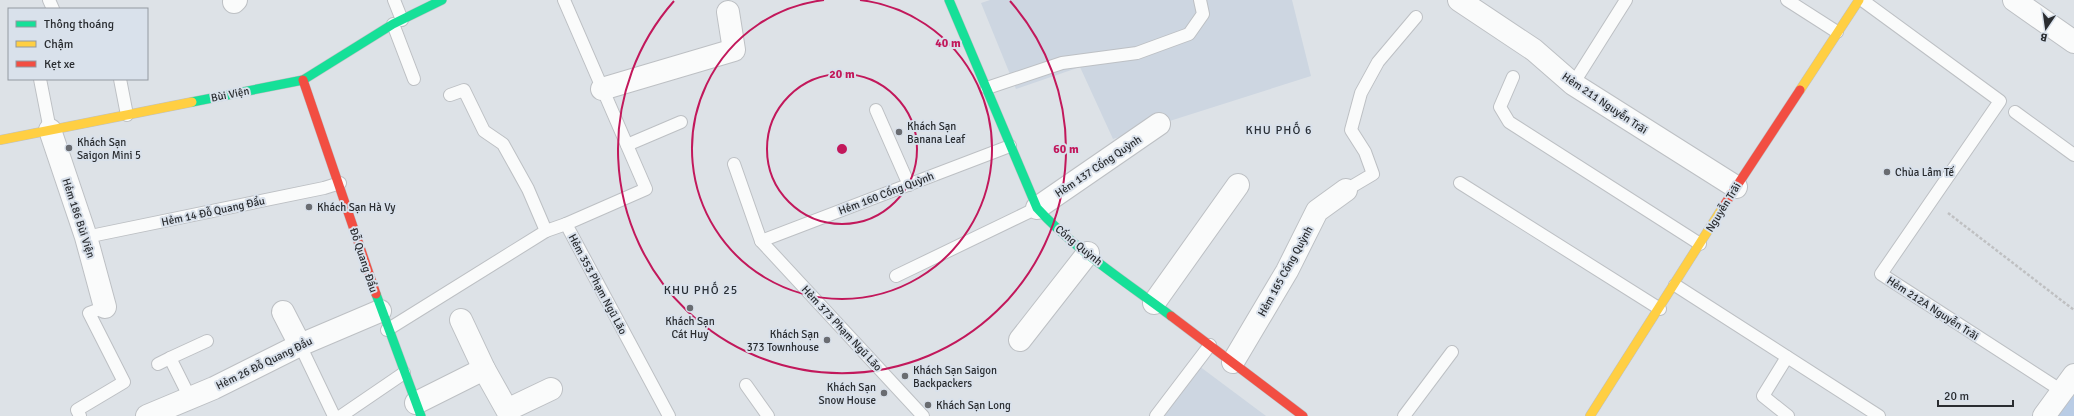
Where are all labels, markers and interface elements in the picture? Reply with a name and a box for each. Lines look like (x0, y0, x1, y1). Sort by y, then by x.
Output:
legend (8, 8, 148, 80)
north arrow (2026, 8, 2066, 48)
text: Thông thoáng (44, 17, 114, 32)
text: B (2039, 30, 2049, 44)
text: 40 m (935, 36, 961, 51)
text: Chậm (44, 37, 73, 52)
text: Kẹt xe (44, 57, 75, 72)
text: 20 m (829, 67, 855, 82)
street label: Hẻm 211 Nguyễn Trãi (1560, 69, 1650, 137)
street label: Bùi Viện (210, 84, 250, 105)
place label: Khách Sạn Banana Leaf (907, 120, 966, 146)
district label: KHU PHỐ 6 (1246, 121, 1312, 138)
marker: Khách Sạn Banana Leaf (894, 127, 904, 137)
street label: Hẻm 137 Cống Quỳnh (1052, 132, 1144, 200)
place label: Khách Sạn Saigon Mini 5 (77, 136, 141, 162)
centre of rings (835, 142, 849, 156)
text: 60 m (1053, 142, 1079, 157)
marker: Khách Sạn Saigon Mini 5 (64, 143, 74, 153)
place label: Chùa Lâm Tế (1895, 165, 1955, 179)
marker: Chùa Lâm Tế (1882, 167, 1892, 177)
street label: Hẻm 160 Cống Quỳnh (836, 168, 936, 218)
street label: Hẻm 186 Bùi Viện (59, 177, 98, 260)
street label: Nguyễn Trãi (1702, 180, 1744, 234)
street label: Hẻm 14 Ðỗ Quang Ðẩu (160, 193, 266, 229)
place label: Khách Sạn Hà Vy (317, 201, 396, 214)
marker: Khách Sạn Hà Vy (304, 202, 314, 212)
street label: Cống Quỳnh (1053, 222, 1105, 268)
street label: Hẻm 165 Cống Quỳnh (1254, 223, 1316, 319)
street label: Ðỗ Quang Ðẩu (347, 226, 381, 294)
street label: Hẻm 353 Phạm Ngũ Lão (566, 232, 630, 337)
street label: Hẻm 212A Nguyễn Trãi (1884, 273, 1982, 343)
district label: KHU PHỐ 25 (664, 281, 738, 298)
street label: Hẻm 373 Phạm Ngũ Lão (799, 283, 885, 374)
marker: Khách Sạn Cát Huy (685, 303, 695, 313)
place label: Khách Sạn Cát Huy (665, 315, 715, 341)
place label: Khách Sạn 373 Townhouse (747, 328, 819, 354)
street label: Hẻm 26 Ðỗ Quang Ðầu (213, 334, 315, 392)
marker: Khách Sạn 373 Townhouse (822, 335, 832, 345)
place label: Khách Sạn Saigon Backpackers (913, 364, 997, 390)
marker: Khách Sạn Saigon Backpackers (900, 371, 910, 381)
place label: Khách Sạn Snow House (818, 381, 876, 407)
scale bar (1938, 382, 2013, 408)
marker: Khách Sạn Snow House (879, 388, 889, 398)
text: 20 m (1944, 389, 1969, 404)
place label: Khách Sạn Long (936, 399, 1011, 412)
marker: Khách Sạn Long (923, 400, 933, 410)

